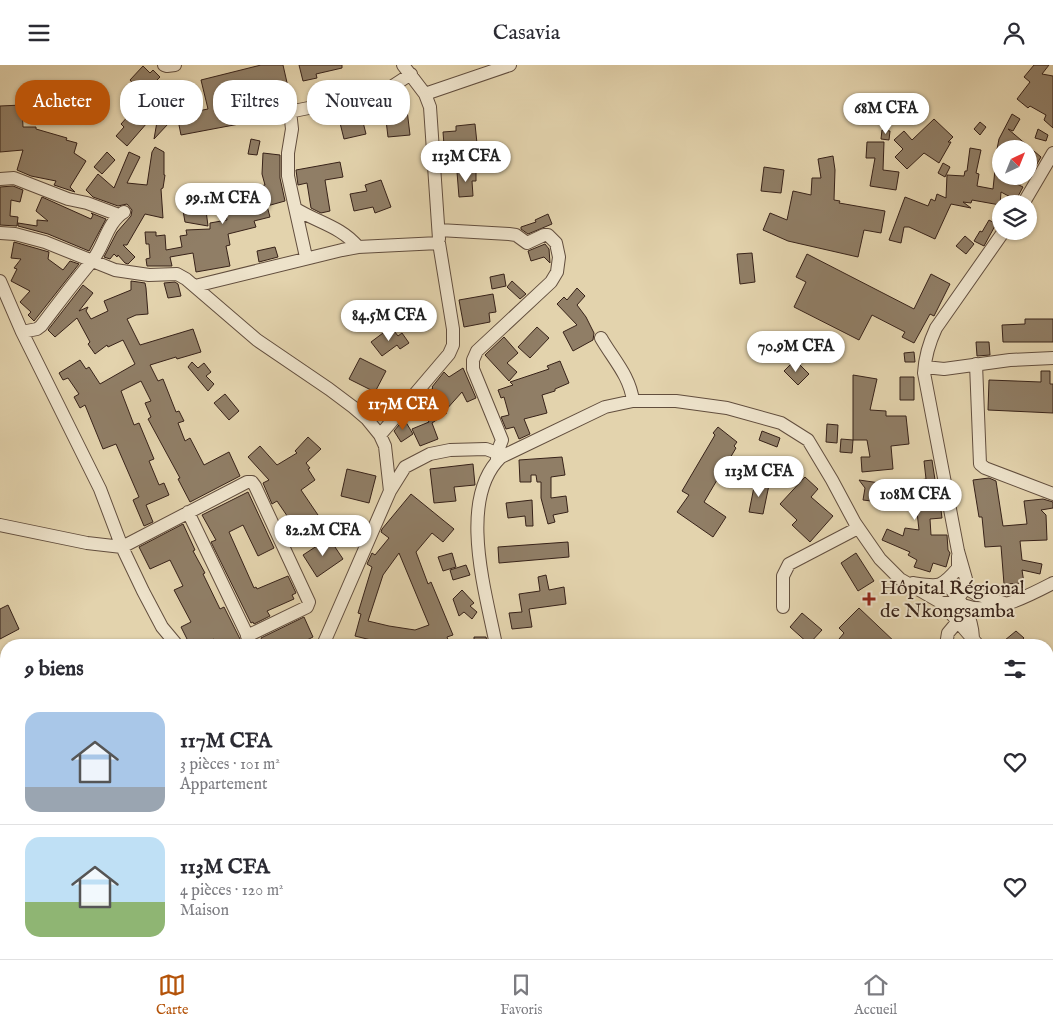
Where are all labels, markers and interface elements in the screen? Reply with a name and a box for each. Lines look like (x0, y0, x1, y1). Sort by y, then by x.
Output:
icon: menu (25, 19, 53, 47)
text: Casavia (493, 19, 560, 47)
icon: person (1000, 19, 1028, 47)
chip: Acheter (15, 80, 110, 125)
chip: Louer (120, 80, 203, 125)
chip: Filtres (213, 80, 297, 125)
chip: Nouveau (307, 80, 410, 125)
pin: 68M CFA (840, 93, 932, 135)
text: 68M CFA (854, 99, 918, 119)
north arrow (992, 140, 1038, 185)
map controls (992, 140, 1037, 240)
pin: 113M CFA (414, 141, 518, 183)
text: 113M CFA (432, 147, 500, 167)
pin: 99.1M CFA (166, 183, 280, 225)
text: 99.1M CFA (186, 189, 260, 209)
button: layers (992, 195, 1037, 240)
pin: 84.5M CFA (332, 299, 446, 342)
text: 84.5M CFA (352, 306, 426, 326)
pin: 70.9M CFA (739, 331, 853, 373)
text: 70.9M CFA (758, 337, 834, 357)
pin: 117M CFA (351, 389, 455, 431)
text: 117M CFA (368, 395, 438, 415)
pin: 113M CFA (707, 455, 811, 498)
text: 113M CFA (725, 462, 793, 482)
pin: 108M CFA (863, 479, 967, 521)
text: 108M CFA (880, 485, 950, 505)
pin: 82.2M CFA (266, 515, 380, 557)
text: 82.2M CFA (285, 521, 361, 541)
place label: Hôpital Régional de Nkongsamba (880, 576, 1025, 624)
marker: Hôpital Régional de Nkongsamba (862, 592, 876, 606)
icon: filters (1001, 655, 1029, 683)
text: 9 biens (25, 656, 84, 683)
text: 117M CFA (180, 728, 272, 755)
icon: home (65, 732, 125, 792)
icon: heart (1001, 748, 1029, 776)
text: 3 pièces · 101 m² (180, 755, 280, 775)
text: Appartement (180, 775, 267, 795)
text: 113M CFA (180, 854, 270, 881)
icon: home (65, 857, 125, 917)
icon: heart (1001, 873, 1029, 901)
text: 4 pièces · 120 m² (180, 881, 284, 901)
text: Maison (180, 901, 229, 921)
tab: Carte (156, 971, 188, 1019)
tab: Favoris (500, 971, 542, 1019)
tab: Accueil (854, 971, 897, 1019)

